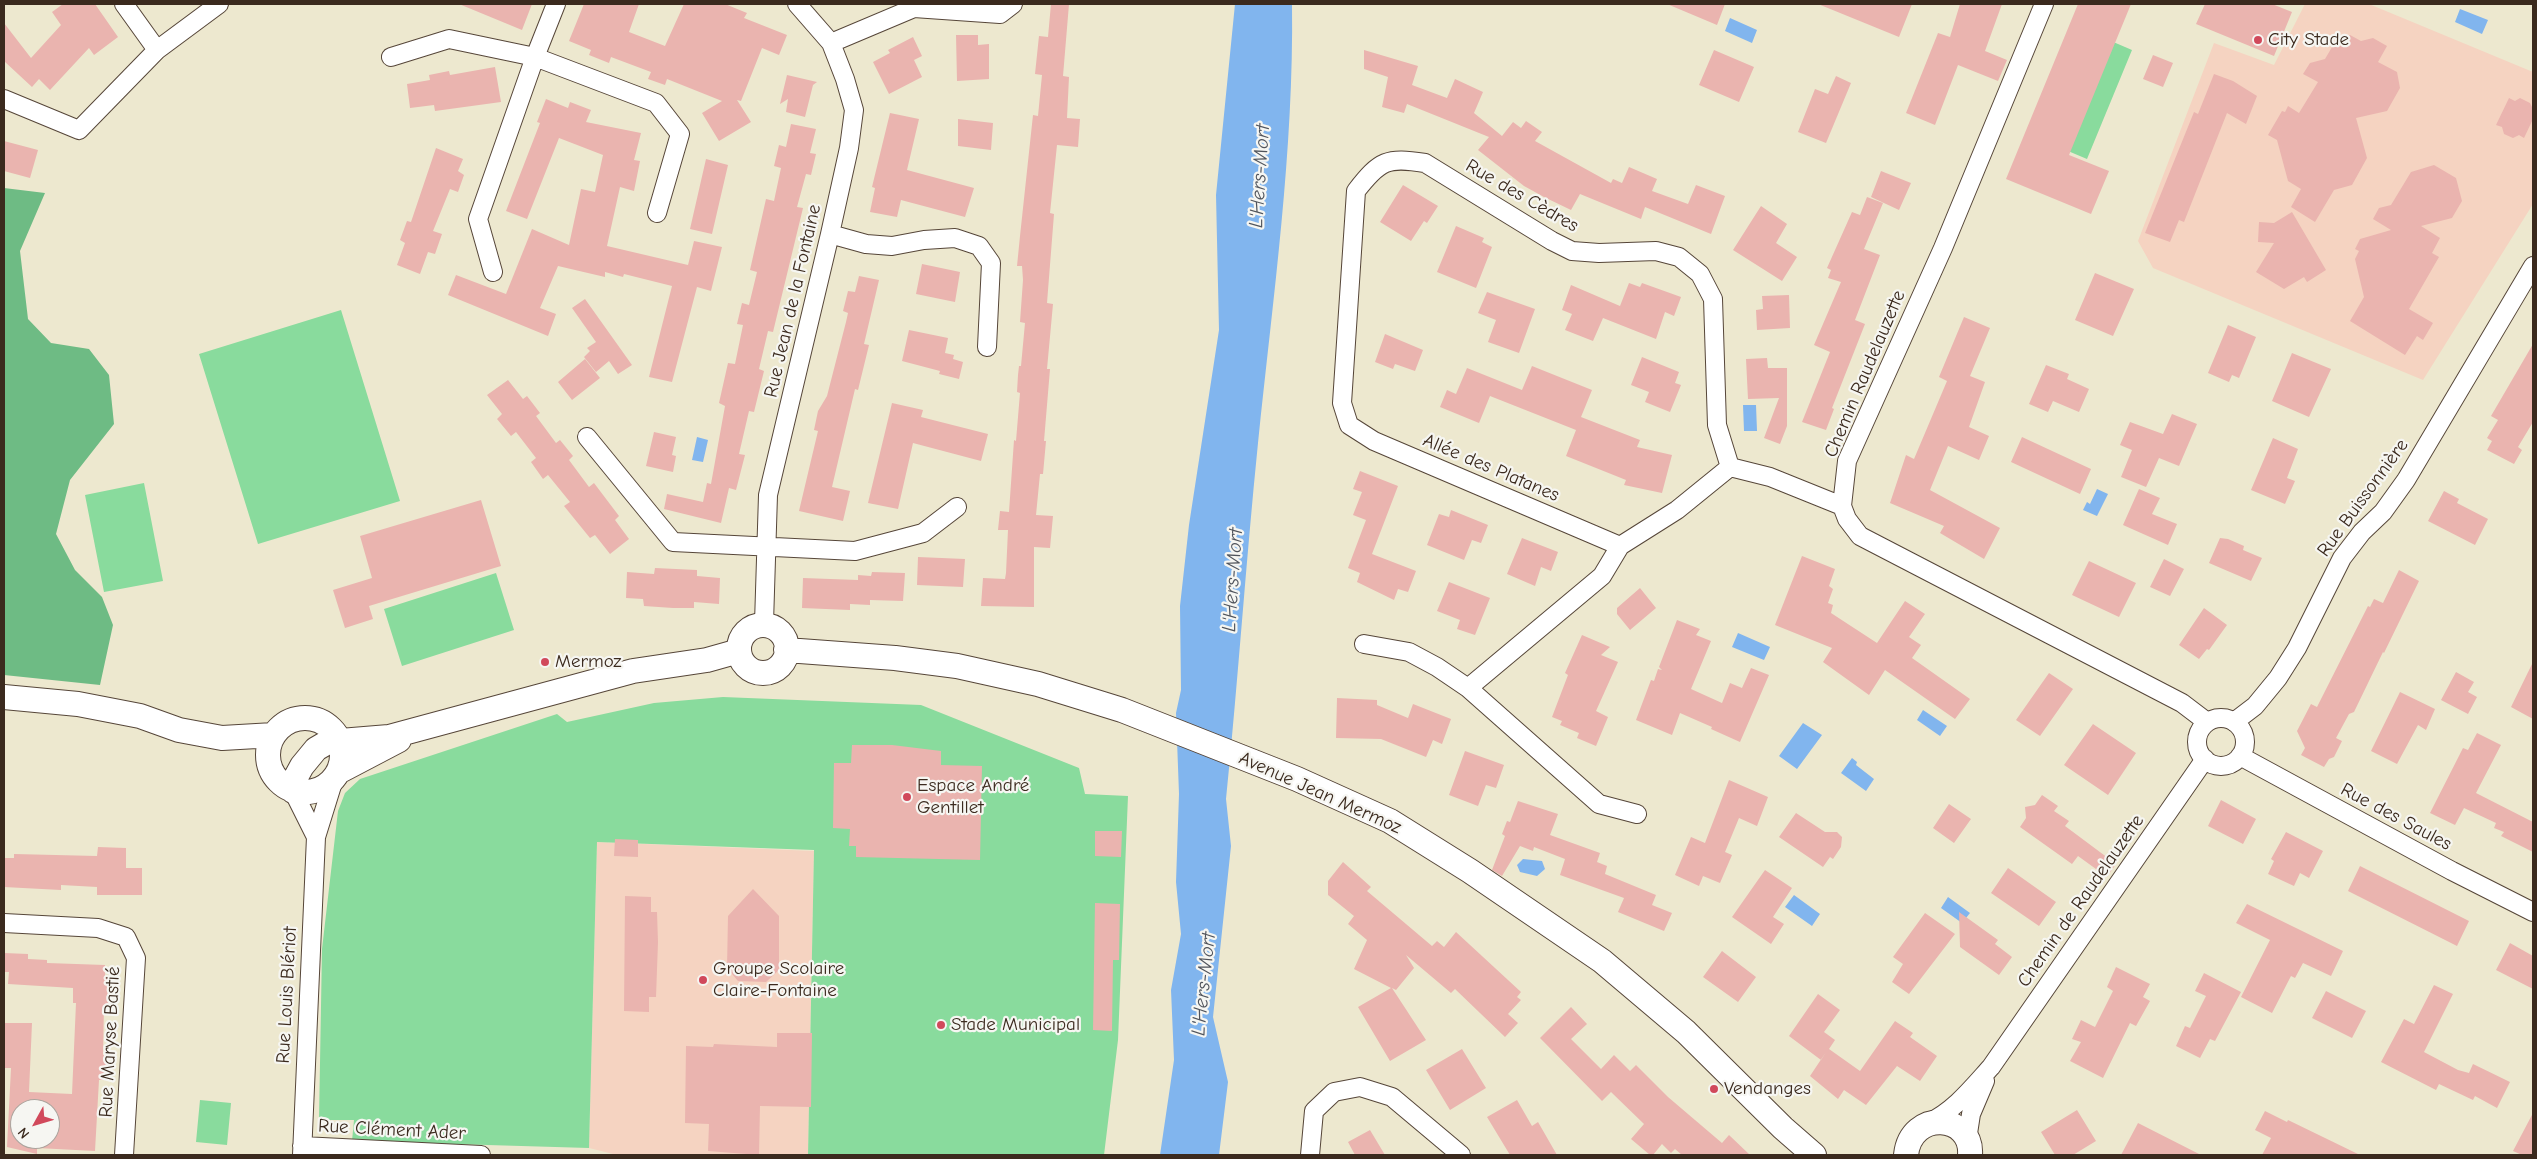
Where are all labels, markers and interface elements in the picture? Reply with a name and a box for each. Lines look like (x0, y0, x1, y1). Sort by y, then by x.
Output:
place label: City Stade (2268, 29, 2349, 51)
marker: City Stade (2252, 34, 2264, 46)
water label: L'Hers-Mort (1244, 123, 1276, 229)
street label: Rue des Cèdres (1461, 154, 1583, 238)
street label: Rue Jean de la Fontaine (760, 202, 826, 400)
street label: Chemin Raudelauzette (1819, 287, 1911, 461)
street label: Allée des Platanes (1419, 429, 1563, 507)
street label: Rue Buissonnière (2313, 435, 2413, 561)
water label: L'Hers-Mort (1217, 527, 1249, 633)
place label: Mermoz (555, 651, 621, 673)
marker: Mermoz (539, 656, 551, 668)
street label: Avenue Jean Mermoz (1235, 747, 1405, 839)
place label: Espace André Gentillet (917, 775, 1029, 819)
street label: Rue des Saules (2337, 778, 2455, 856)
marker: Espace André Gentillet (901, 791, 913, 803)
street label: Chemin de Raudelauzette (2013, 810, 2149, 992)
street label: Rue Louis Blériot (272, 926, 302, 1064)
water label: L'Hers-Mort (1187, 931, 1221, 1037)
place label: Groupe Scolaire Claire-Fontaine (713, 958, 844, 1002)
street label: Rue Maryse Bastié (95, 966, 125, 1118)
marker: Groupe Scolaire Claire-Fontaine (697, 974, 709, 986)
place label: Stade Municipal (951, 1014, 1080, 1036)
marker: Stade Municipal (935, 1019, 947, 1031)
place label: Vendanges (1724, 1078, 1811, 1100)
marker: Vendanges (1708, 1083, 1720, 1095)
north arrow (10, 1099, 60, 1149)
street label: Rue Clément Ader (318, 1115, 466, 1145)
text: N (14, 1124, 33, 1142)

